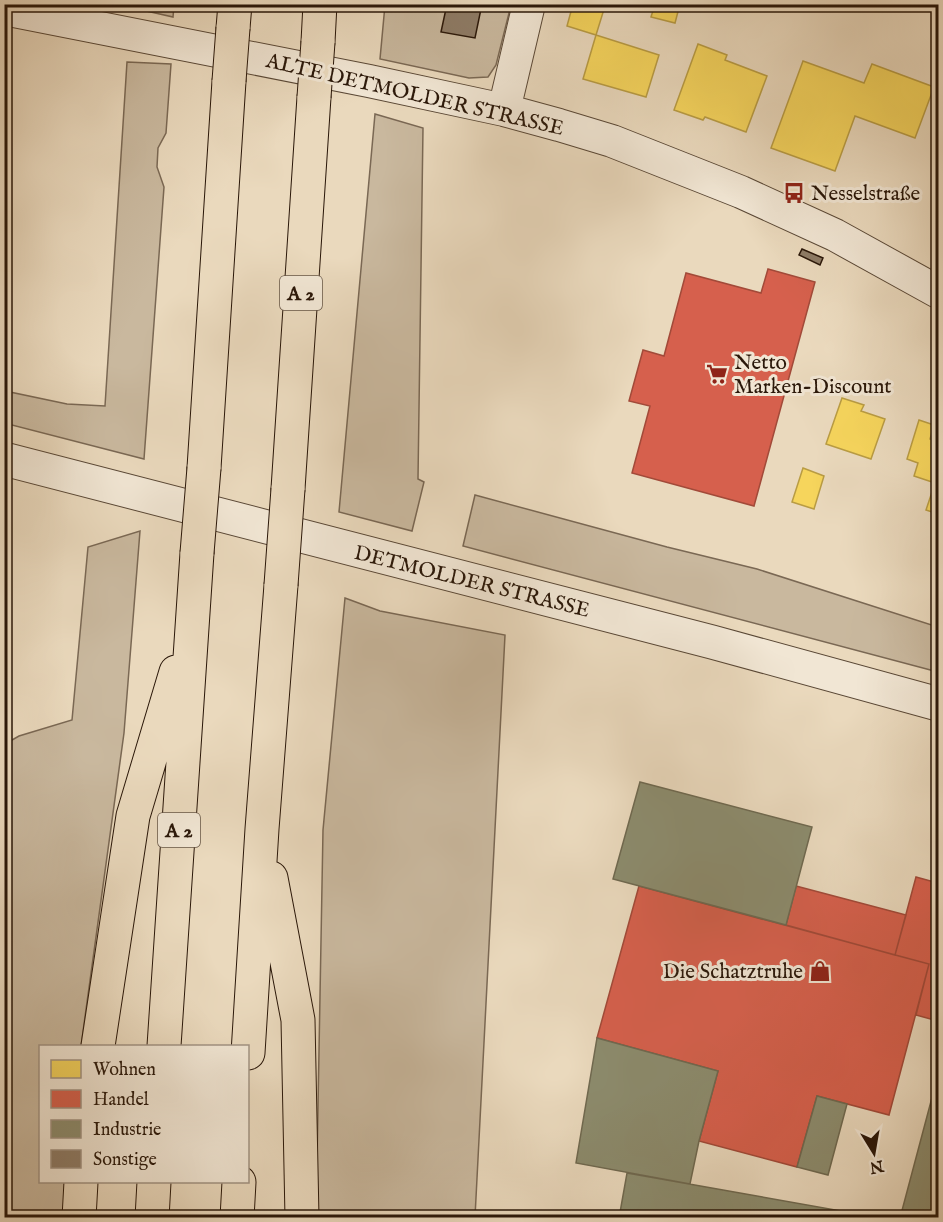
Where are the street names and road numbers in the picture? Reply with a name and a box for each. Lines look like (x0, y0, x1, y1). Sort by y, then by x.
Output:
street label: ALTE DETMOLDER STRASSE (262, 48, 566, 143)
road number: A 2 (280, 276, 322, 310)
street label: DETMOLDER STRASSE (351, 540, 592, 625)
road number: A 2 (158, 813, 200, 847)

